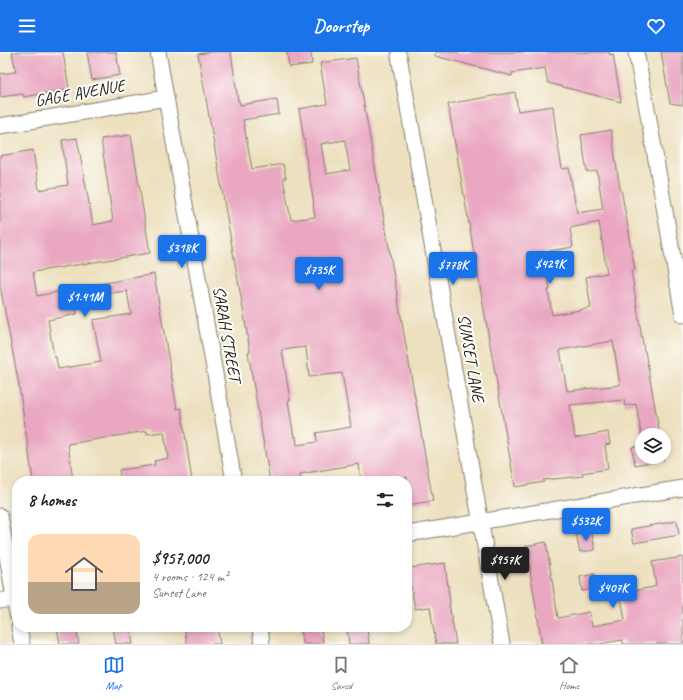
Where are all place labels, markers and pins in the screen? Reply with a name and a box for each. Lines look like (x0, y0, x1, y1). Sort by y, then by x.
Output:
pin: $318K (154, 235, 210, 269)
pin: $429K (522, 251, 578, 285)
pin: $778K (425, 252, 481, 286)
pin: $735K (291, 257, 347, 291)
pin: $1.41M (52, 284, 118, 318)
pin: $532K (558, 508, 614, 542)
pin: $957K (477, 547, 533, 581)
pin: $407K (585, 575, 641, 609)

